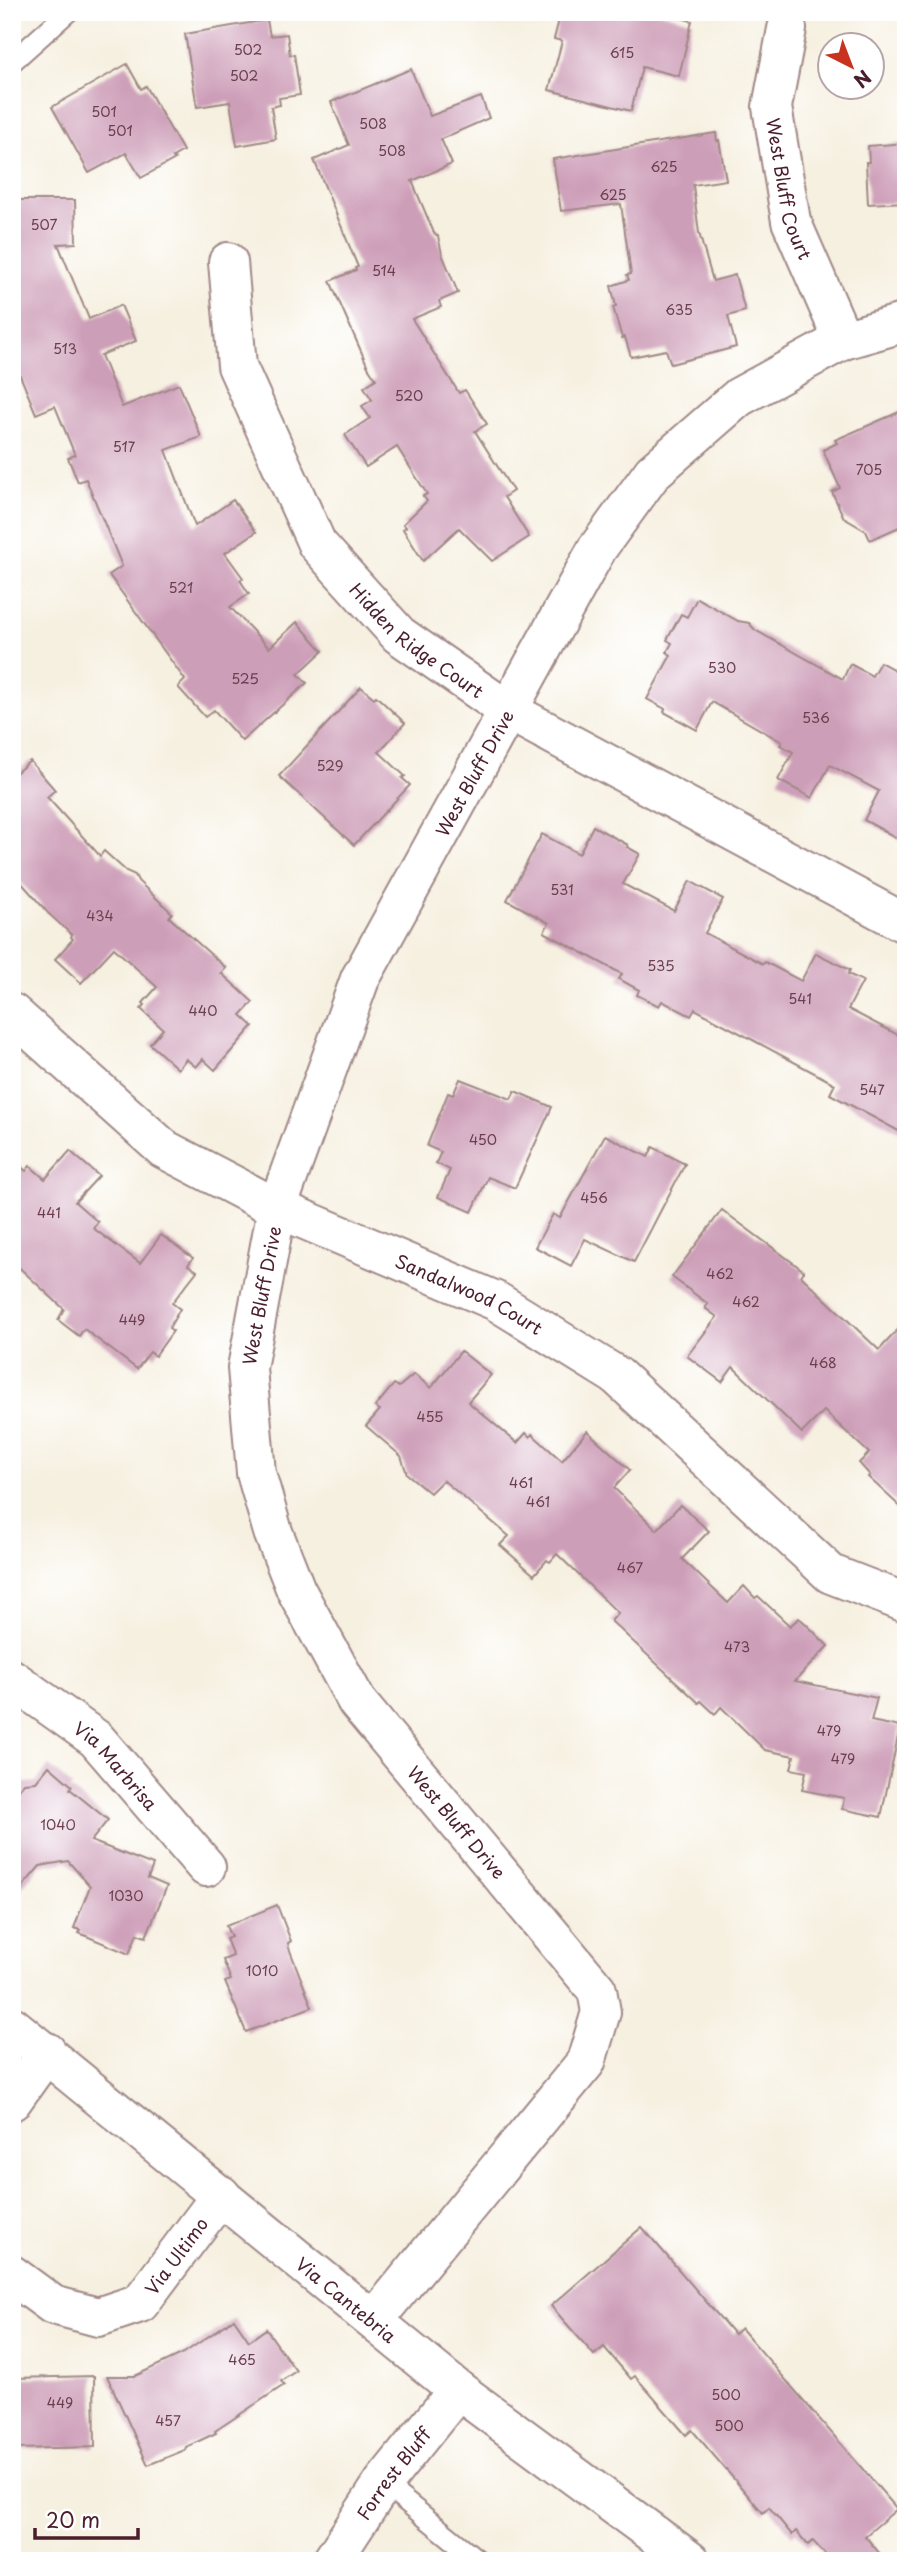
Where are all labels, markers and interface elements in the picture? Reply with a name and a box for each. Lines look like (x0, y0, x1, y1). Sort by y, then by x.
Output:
north arrow (816, 32, 886, 102)
house number: 502 (234, 39, 262, 60)
house number: 615 (610, 42, 634, 63)
text: N (848, 64, 878, 95)
house number: 502 (230, 65, 258, 86)
house number: 501 (91, 101, 117, 122)
house number: 508 (359, 113, 387, 134)
street label: West Bluff Court (761, 116, 820, 263)
house number: 501 (107, 120, 133, 141)
house number: 508 (378, 140, 406, 161)
house number: 625 (650, 156, 678, 177)
house number: 625 (599, 184, 627, 205)
house number: 507 (31, 214, 57, 235)
house number: 514 (372, 260, 396, 281)
house number: 635 (665, 299, 693, 320)
house number: 513 (53, 338, 77, 359)
house number: 520 (395, 385, 423, 406)
house number: 517 (113, 436, 136, 457)
house number: 705 (856, 459, 882, 480)
street label: Hidden Ridge Court (344, 576, 490, 704)
house number: 521 (169, 577, 193, 598)
house number: 530 (708, 657, 736, 678)
house number: 525 (231, 668, 259, 689)
street label: West Bluff Drive (428, 705, 519, 841)
house number: 536 (802, 707, 830, 728)
house number: 529 (317, 755, 343, 776)
house number: 531 (550, 879, 574, 900)
house number: 434 (86, 905, 114, 926)
house number: 535 (647, 955, 675, 976)
house number: 541 (788, 988, 812, 1009)
house number: 440 (189, 1000, 217, 1021)
house number: 547 (859, 1079, 885, 1100)
house number: 450 (469, 1129, 497, 1150)
house number: 456 (580, 1187, 608, 1208)
house number: 441 (37, 1202, 61, 1223)
street label: West Bluff Drive (234, 1224, 287, 1367)
street label: Sandalwood Court (391, 1246, 548, 1341)
house number: 462 (706, 1263, 734, 1284)
house number: 462 (732, 1291, 760, 1312)
house number: 449 (119, 1309, 145, 1330)
house number: 468 (809, 1352, 837, 1373)
house number: 455 (417, 1406, 443, 1427)
house number: 461 (509, 1472, 533, 1493)
house number: 461 (526, 1491, 550, 1512)
house number: 467 (617, 1557, 643, 1578)
house number: 473 (724, 1636, 750, 1657)
street label: Via Marbrisa (69, 1714, 165, 1816)
house number: 479 (817, 1720, 841, 1741)
house number: 479 (831, 1748, 855, 1769)
street label: West Bluff Drive (401, 1759, 513, 1885)
house number: 1040 (40, 1814, 76, 1835)
house number: 1030 (108, 1885, 144, 1906)
house number: 1010 (246, 1960, 278, 1981)
street label: Via Ultimo (137, 2211, 214, 2300)
street label: Via Cantebria (291, 2250, 403, 2349)
house number: 465 (228, 2349, 256, 2370)
house number: 500 (711, 2384, 741, 2405)
house number: 449 (47, 2392, 73, 2413)
house number: 457 (155, 2410, 181, 2431)
house number: 500 (714, 2415, 744, 2436)
street label: Forrest Bluff (349, 2420, 438, 2525)
scale bar (35, 2496, 138, 2540)
text: 20 m (46, 2503, 100, 2535)

